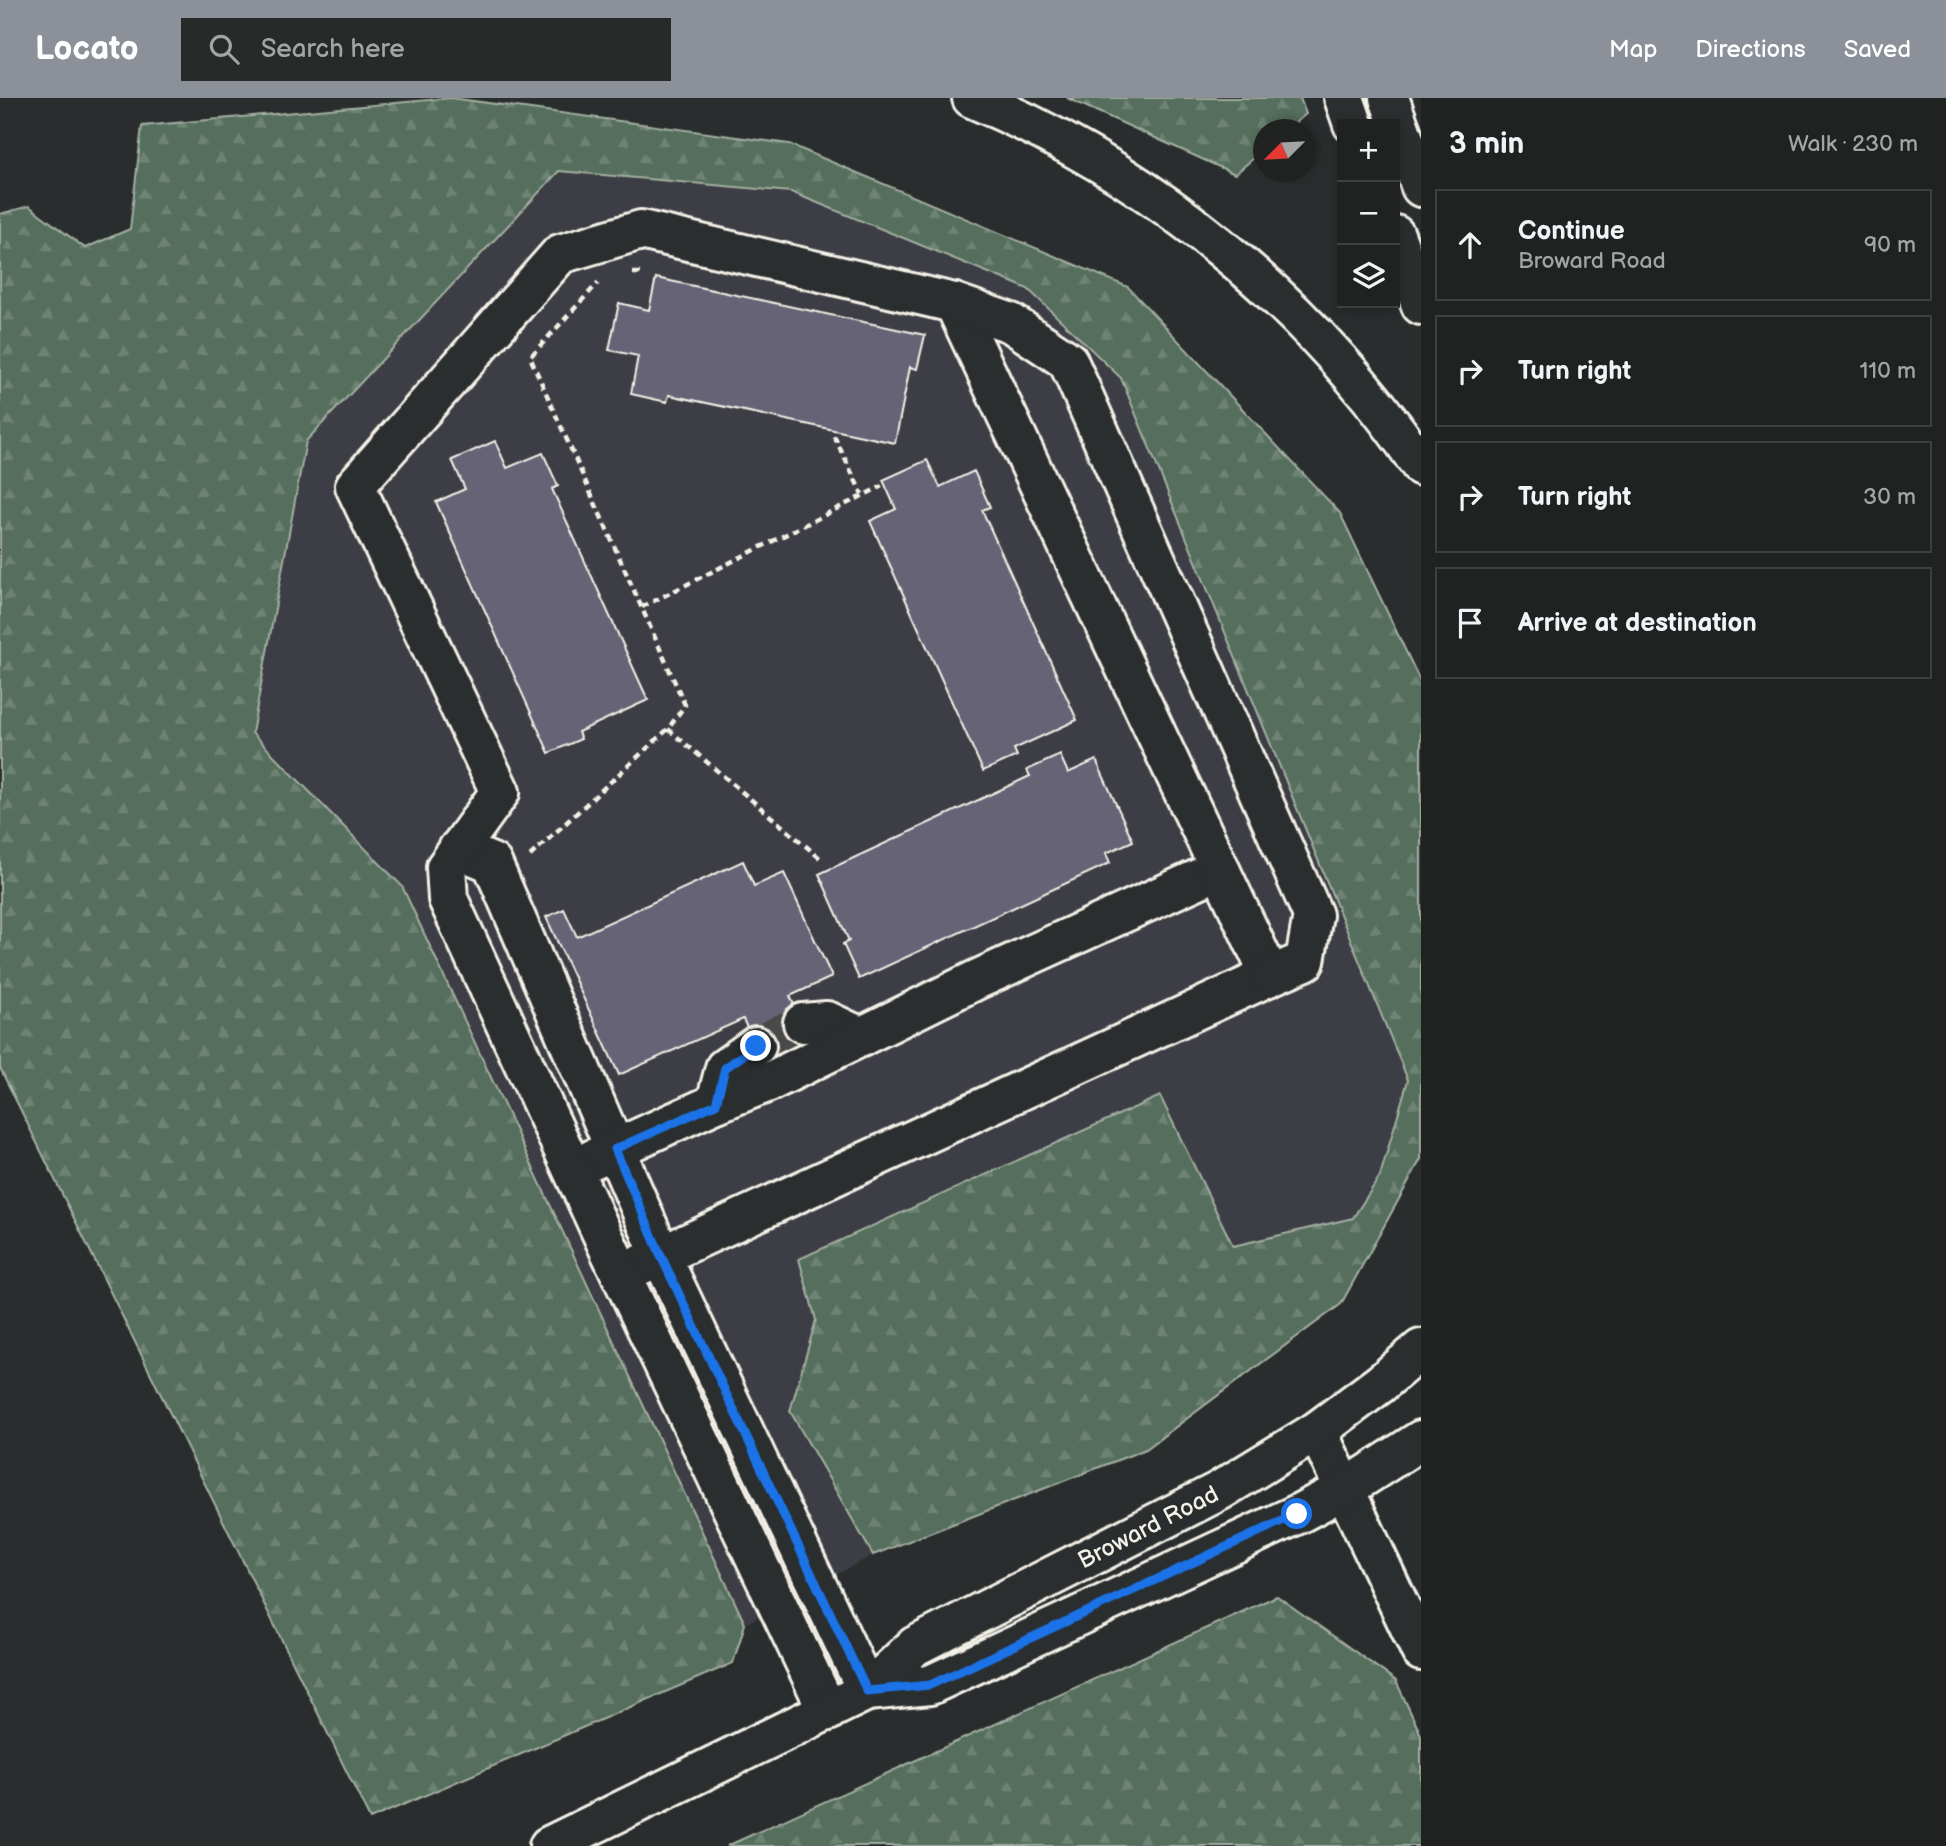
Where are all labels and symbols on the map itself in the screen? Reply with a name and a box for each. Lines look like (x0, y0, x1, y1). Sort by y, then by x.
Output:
north arrow (1253, 119, 1316, 182)
route end (740, 1030, 771, 1061)
street label: Broward Road (1073, 1480, 1223, 1575)
route start (1281, 1498, 1312, 1529)

